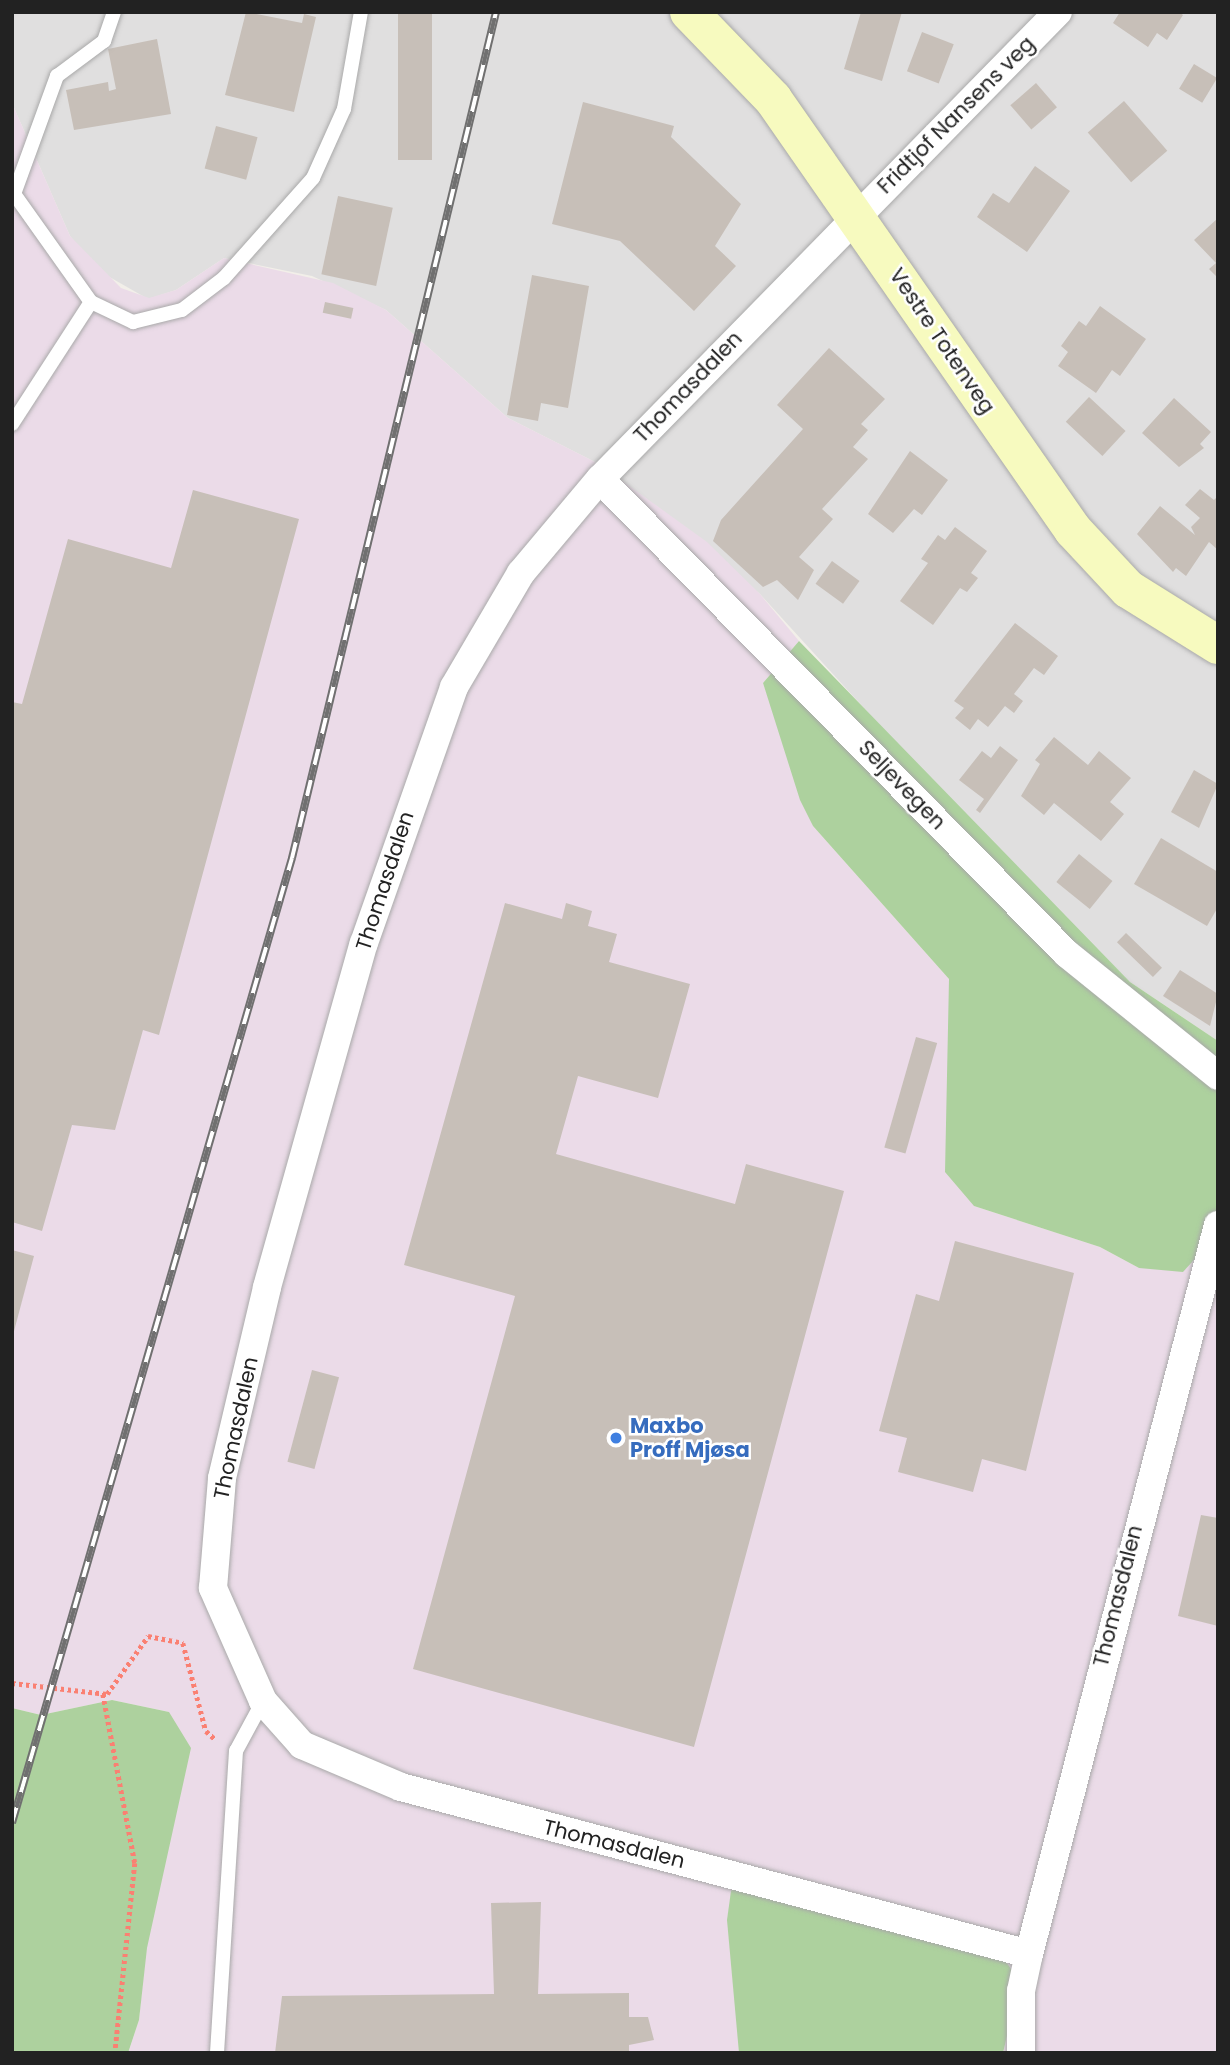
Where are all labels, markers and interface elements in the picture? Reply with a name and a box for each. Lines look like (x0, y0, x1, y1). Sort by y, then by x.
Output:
street label: Fridtjof Nansens veg (872, 31, 1040, 199)
street label: Vestre Totenveg (884, 263, 1000, 419)
street label: Thomasdalen (629, 326, 747, 448)
street label: Seljevegen (853, 735, 951, 835)
street label: Thomasdalen (351, 808, 419, 954)
street label: Thomasdalen (209, 1354, 263, 1502)
place label: Maxbo Proff Mjøsa (630, 1413, 750, 1463)
marker: Maxbo Proff Mjøsa (608, 1430, 624, 1446)
street label: Thomasdalen (1088, 1523, 1148, 1669)
street label: Thomasdalen (541, 1814, 687, 1874)

